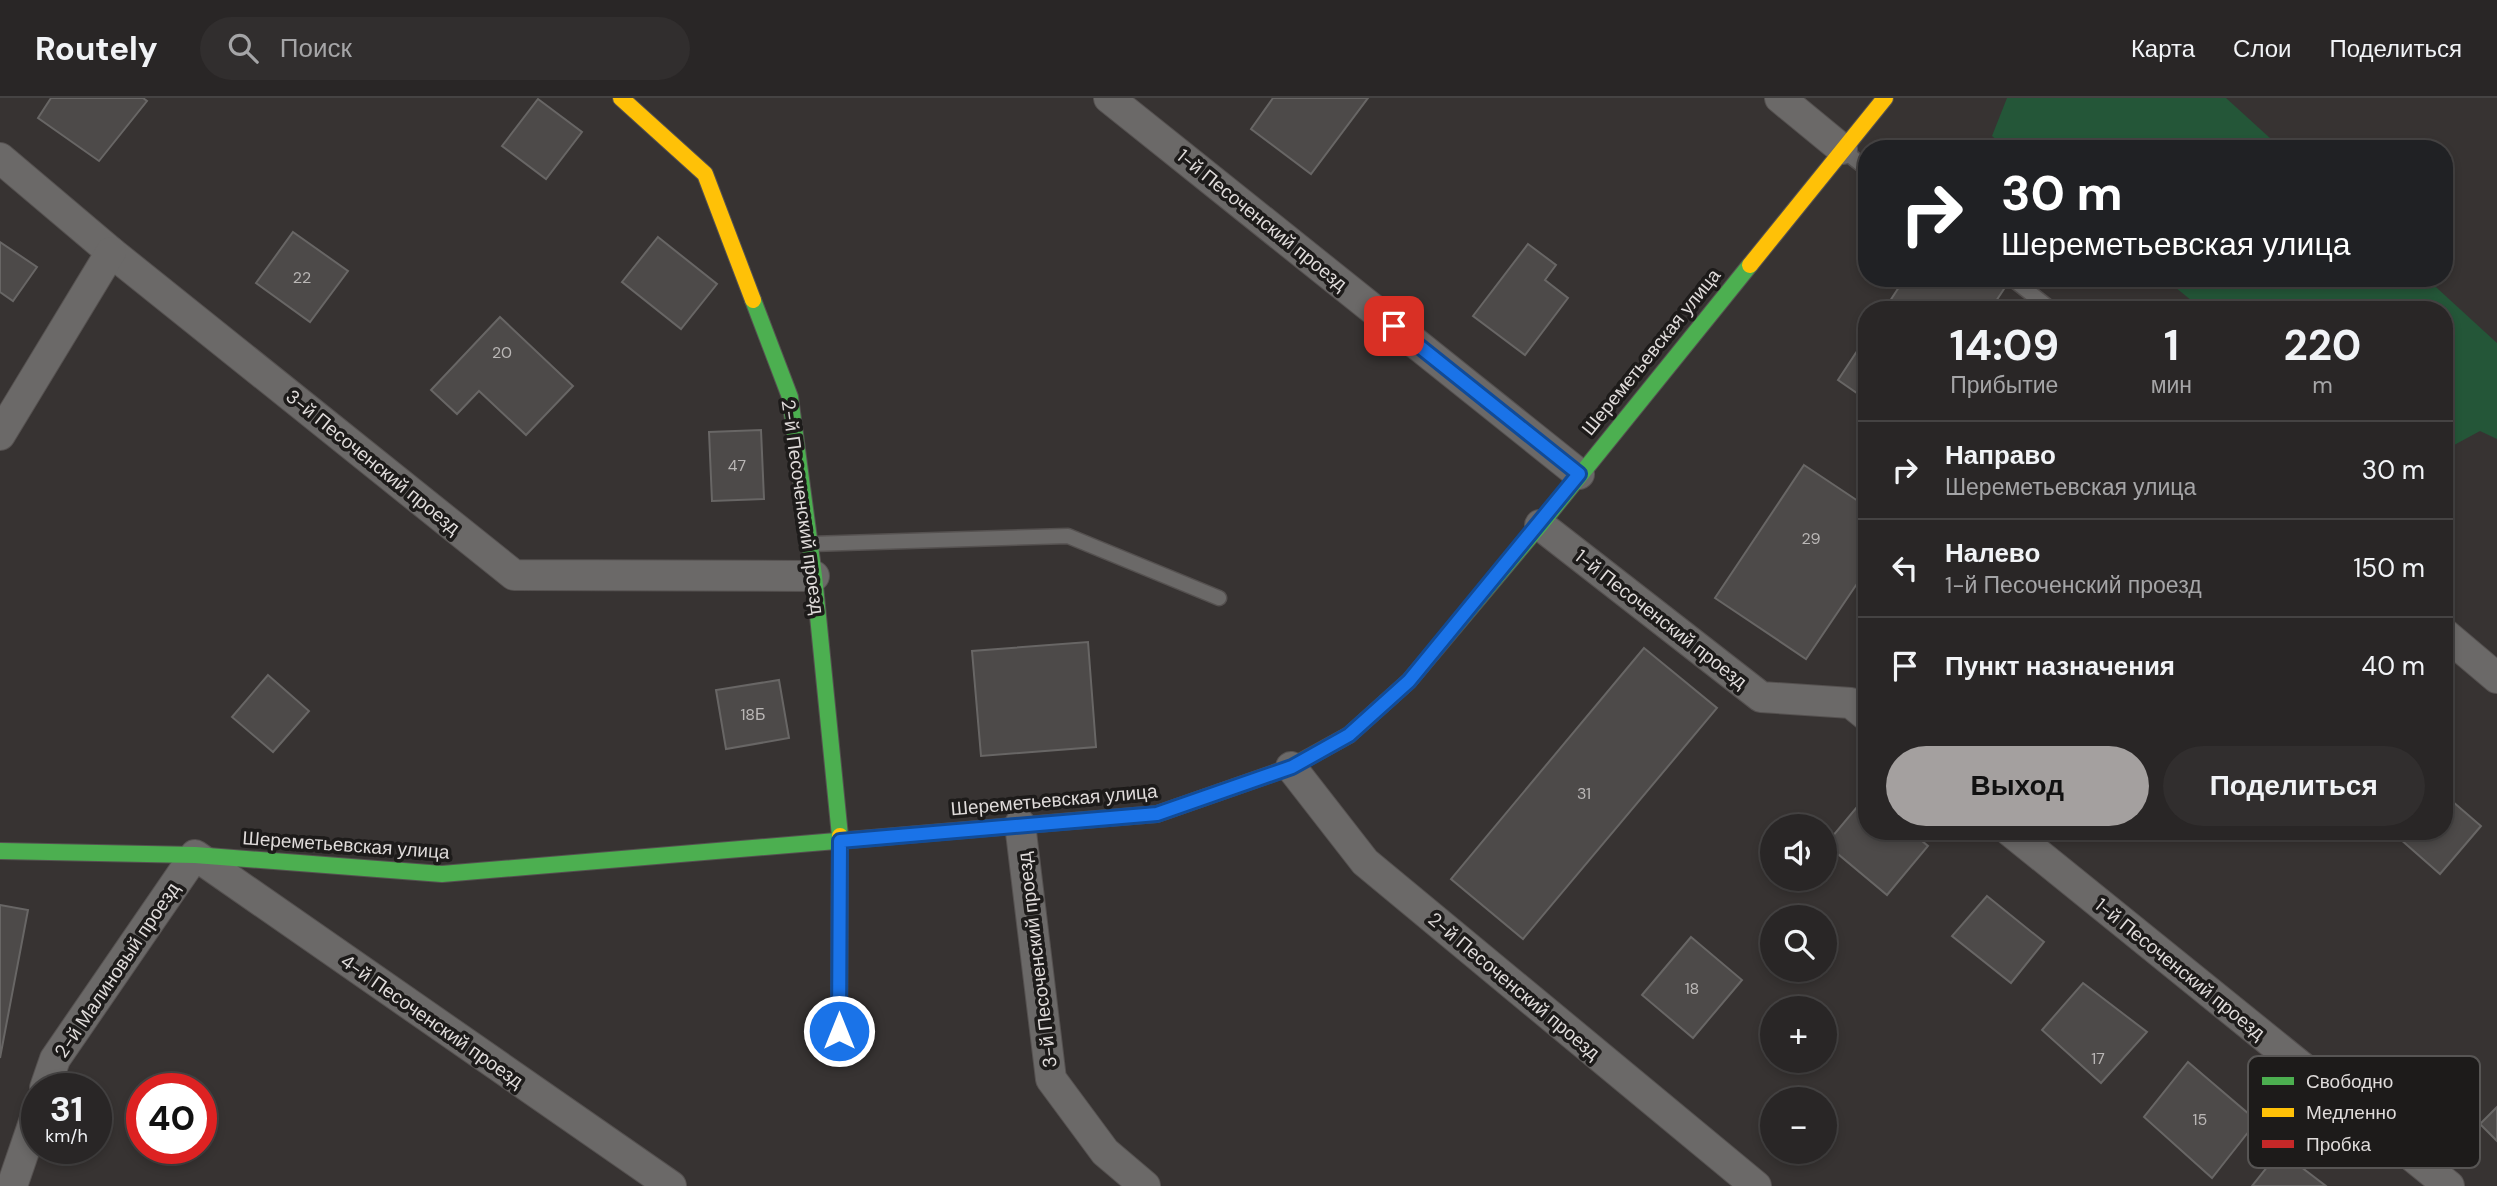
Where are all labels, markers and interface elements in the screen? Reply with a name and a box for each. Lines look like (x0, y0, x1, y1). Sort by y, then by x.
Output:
search box (200, 17, 690, 80)
text: Routely (35, 27, 158, 70)
icon: search (224, 29, 262, 67)
text: Поиск (280, 31, 352, 65)
text: Карта (2131, 33, 2195, 64)
text: Слои (2233, 33, 2291, 64)
text: Поделиться (2329, 33, 2462, 64)
street label: 1-й Песоченский проезд (1172, 144, 1352, 296)
text: 30 m (2001, 161, 2123, 225)
icon: right (1886, 168, 1977, 259)
text: Шереметьевская улица (2001, 223, 2351, 265)
street label: Шереметьевская улица (1576, 263, 1726, 441)
house number: 22 (293, 267, 311, 288)
pin (1364, 296, 1424, 356)
icon: arrive (1375, 307, 1413, 345)
text: 14:09 (1950, 318, 2059, 373)
text: 1 (2164, 318, 2179, 373)
text: 220 (2284, 318, 2361, 373)
house number: 20 (492, 342, 512, 363)
text: Прибытие (1950, 370, 2058, 400)
text: мин (2151, 370, 2192, 400)
text: m (2312, 370, 2333, 400)
street label: 3-й Песоченский проезд (281, 384, 465, 540)
street label: 2-й Песоченский проезд (776, 398, 830, 616)
text: Направо (1945, 438, 2056, 472)
icon: right (1886, 451, 1924, 489)
text: 30 m (2362, 453, 2425, 487)
house number: 47 (728, 455, 746, 476)
text: Шереметьевская улица (1945, 472, 2196, 502)
house number: 29 (1801, 528, 1821, 549)
text: Налево (1945, 536, 2040, 570)
street label: 1-й Песоченский проезд (1570, 544, 1752, 694)
icon: left (1886, 549, 1924, 587)
text: 150 m (2353, 551, 2425, 585)
text: 1-й Песоченский проезд (1945, 570, 2202, 600)
icon: arrive (1886, 647, 1924, 685)
text: Пункт назначения (1945, 649, 2175, 683)
text: 40 m (2361, 649, 2425, 683)
house number: 18Б (740, 704, 766, 725)
button: Выход (1886, 746, 2149, 826)
button: Поделиться (2163, 746, 2425, 826)
street label: Шереметьевская улица (950, 778, 1159, 821)
house number: 31 (1577, 783, 1591, 804)
map controls (1760, 814, 1837, 1164)
button: sound (1760, 814, 1837, 891)
street label: Шереметьевская улица (242, 825, 451, 865)
street label: 3-й Песоченский проезд (1011, 851, 1063, 1069)
street label: 2-й Малиновый проезд (49, 877, 185, 1063)
street label: 1-й Песоченский проезд (2090, 893, 2270, 1045)
button: search (1760, 905, 1837, 982)
street label: 2-й Песоченский проезд (1423, 907, 1605, 1065)
street label: 4-й Песоченский проезд (336, 948, 528, 1094)
house number: 18 (1685, 978, 1699, 999)
position arrow (802, 994, 876, 1068)
button: + (1760, 996, 1837, 1073)
house number: 17 (2091, 1048, 2105, 1069)
legend (2248, 1056, 2480, 1168)
text: Свободно (2306, 1069, 2393, 1094)
speed limit sign: 40 (126, 1073, 217, 1164)
text: 31 (50, 1086, 83, 1132)
button: − (1760, 1087, 1837, 1164)
text: Медленно (2306, 1100, 2396, 1125)
house number: 15 (2193, 1109, 2207, 1130)
text: km/h (45, 1124, 88, 1148)
text: Пробка (2306, 1132, 2371, 1157)

